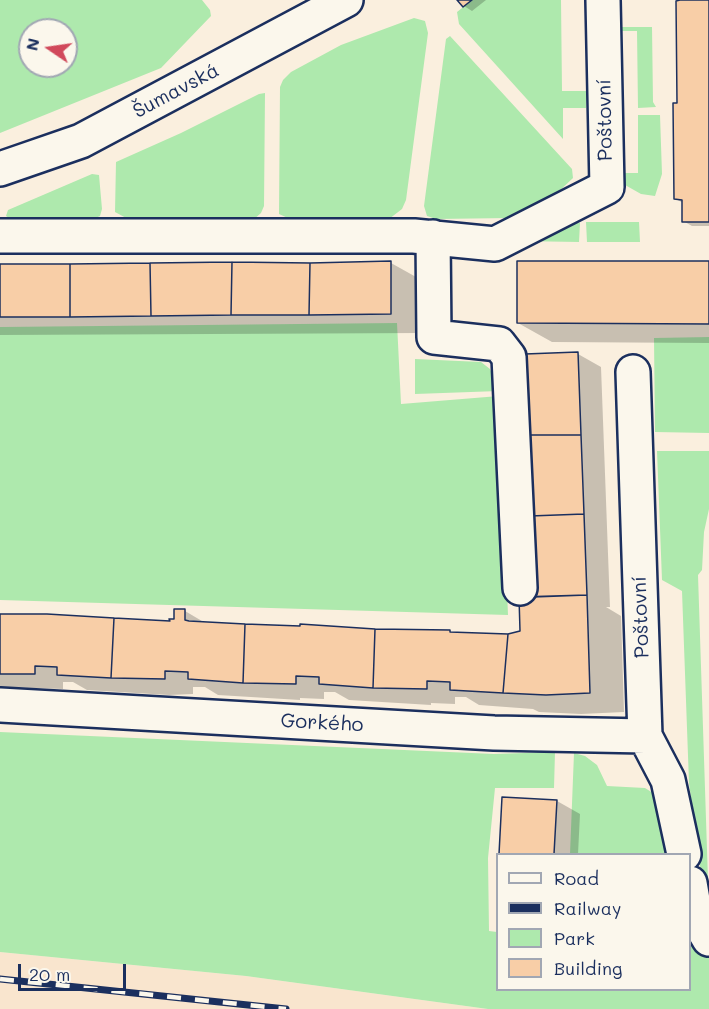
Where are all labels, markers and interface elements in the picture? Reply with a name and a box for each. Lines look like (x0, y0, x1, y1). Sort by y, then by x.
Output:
north arrow (18, 18, 78, 78)
text: N (20, 36, 44, 53)
street label: Šumavská (129, 58, 223, 124)
street label: Poštovní (592, 79, 618, 161)
street label: Poštovní (628, 575, 654, 659)
street label: Gorkého (280, 709, 364, 737)
legend (496, 853, 691, 991)
text: Road (554, 866, 599, 890)
text: Railway (554, 896, 621, 920)
text: Park (554, 926, 595, 950)
scale bar (21, 952, 129, 990)
text: Building (554, 956, 622, 980)
text: 20 m (29, 962, 70, 986)

